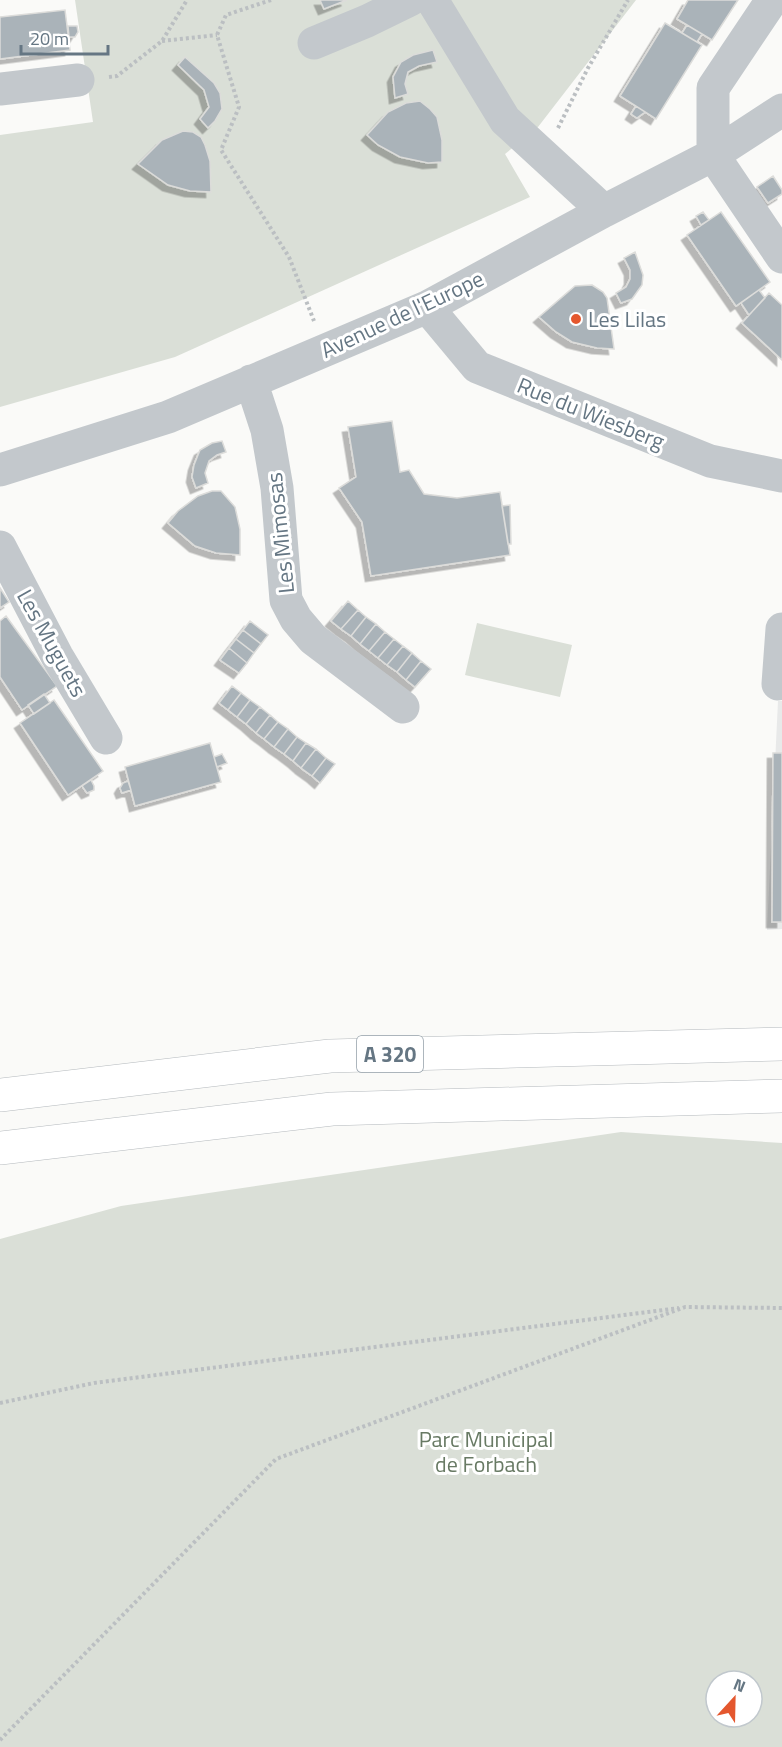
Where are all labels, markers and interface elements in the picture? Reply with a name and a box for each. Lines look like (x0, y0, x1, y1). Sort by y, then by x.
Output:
scale bar (21, 18, 108, 56)
text: 20 m (30, 25, 69, 52)
street label: Avenue de l'Europe (315, 261, 489, 367)
place label: Les Lilas (588, 302, 666, 336)
marker: Les Lilas (569, 312, 583, 326)
street label: Rue du Wiesberg (512, 368, 670, 458)
street label: Les Mimosas (257, 471, 303, 595)
street label: Les Muguets (8, 583, 96, 703)
road number: A 320 (357, 1036, 423, 1072)
park label: Parc Municipal de Forbach (419, 1422, 553, 1481)
north arrow (704, 1669, 764, 1729)
text: N (730, 1672, 749, 1698)

